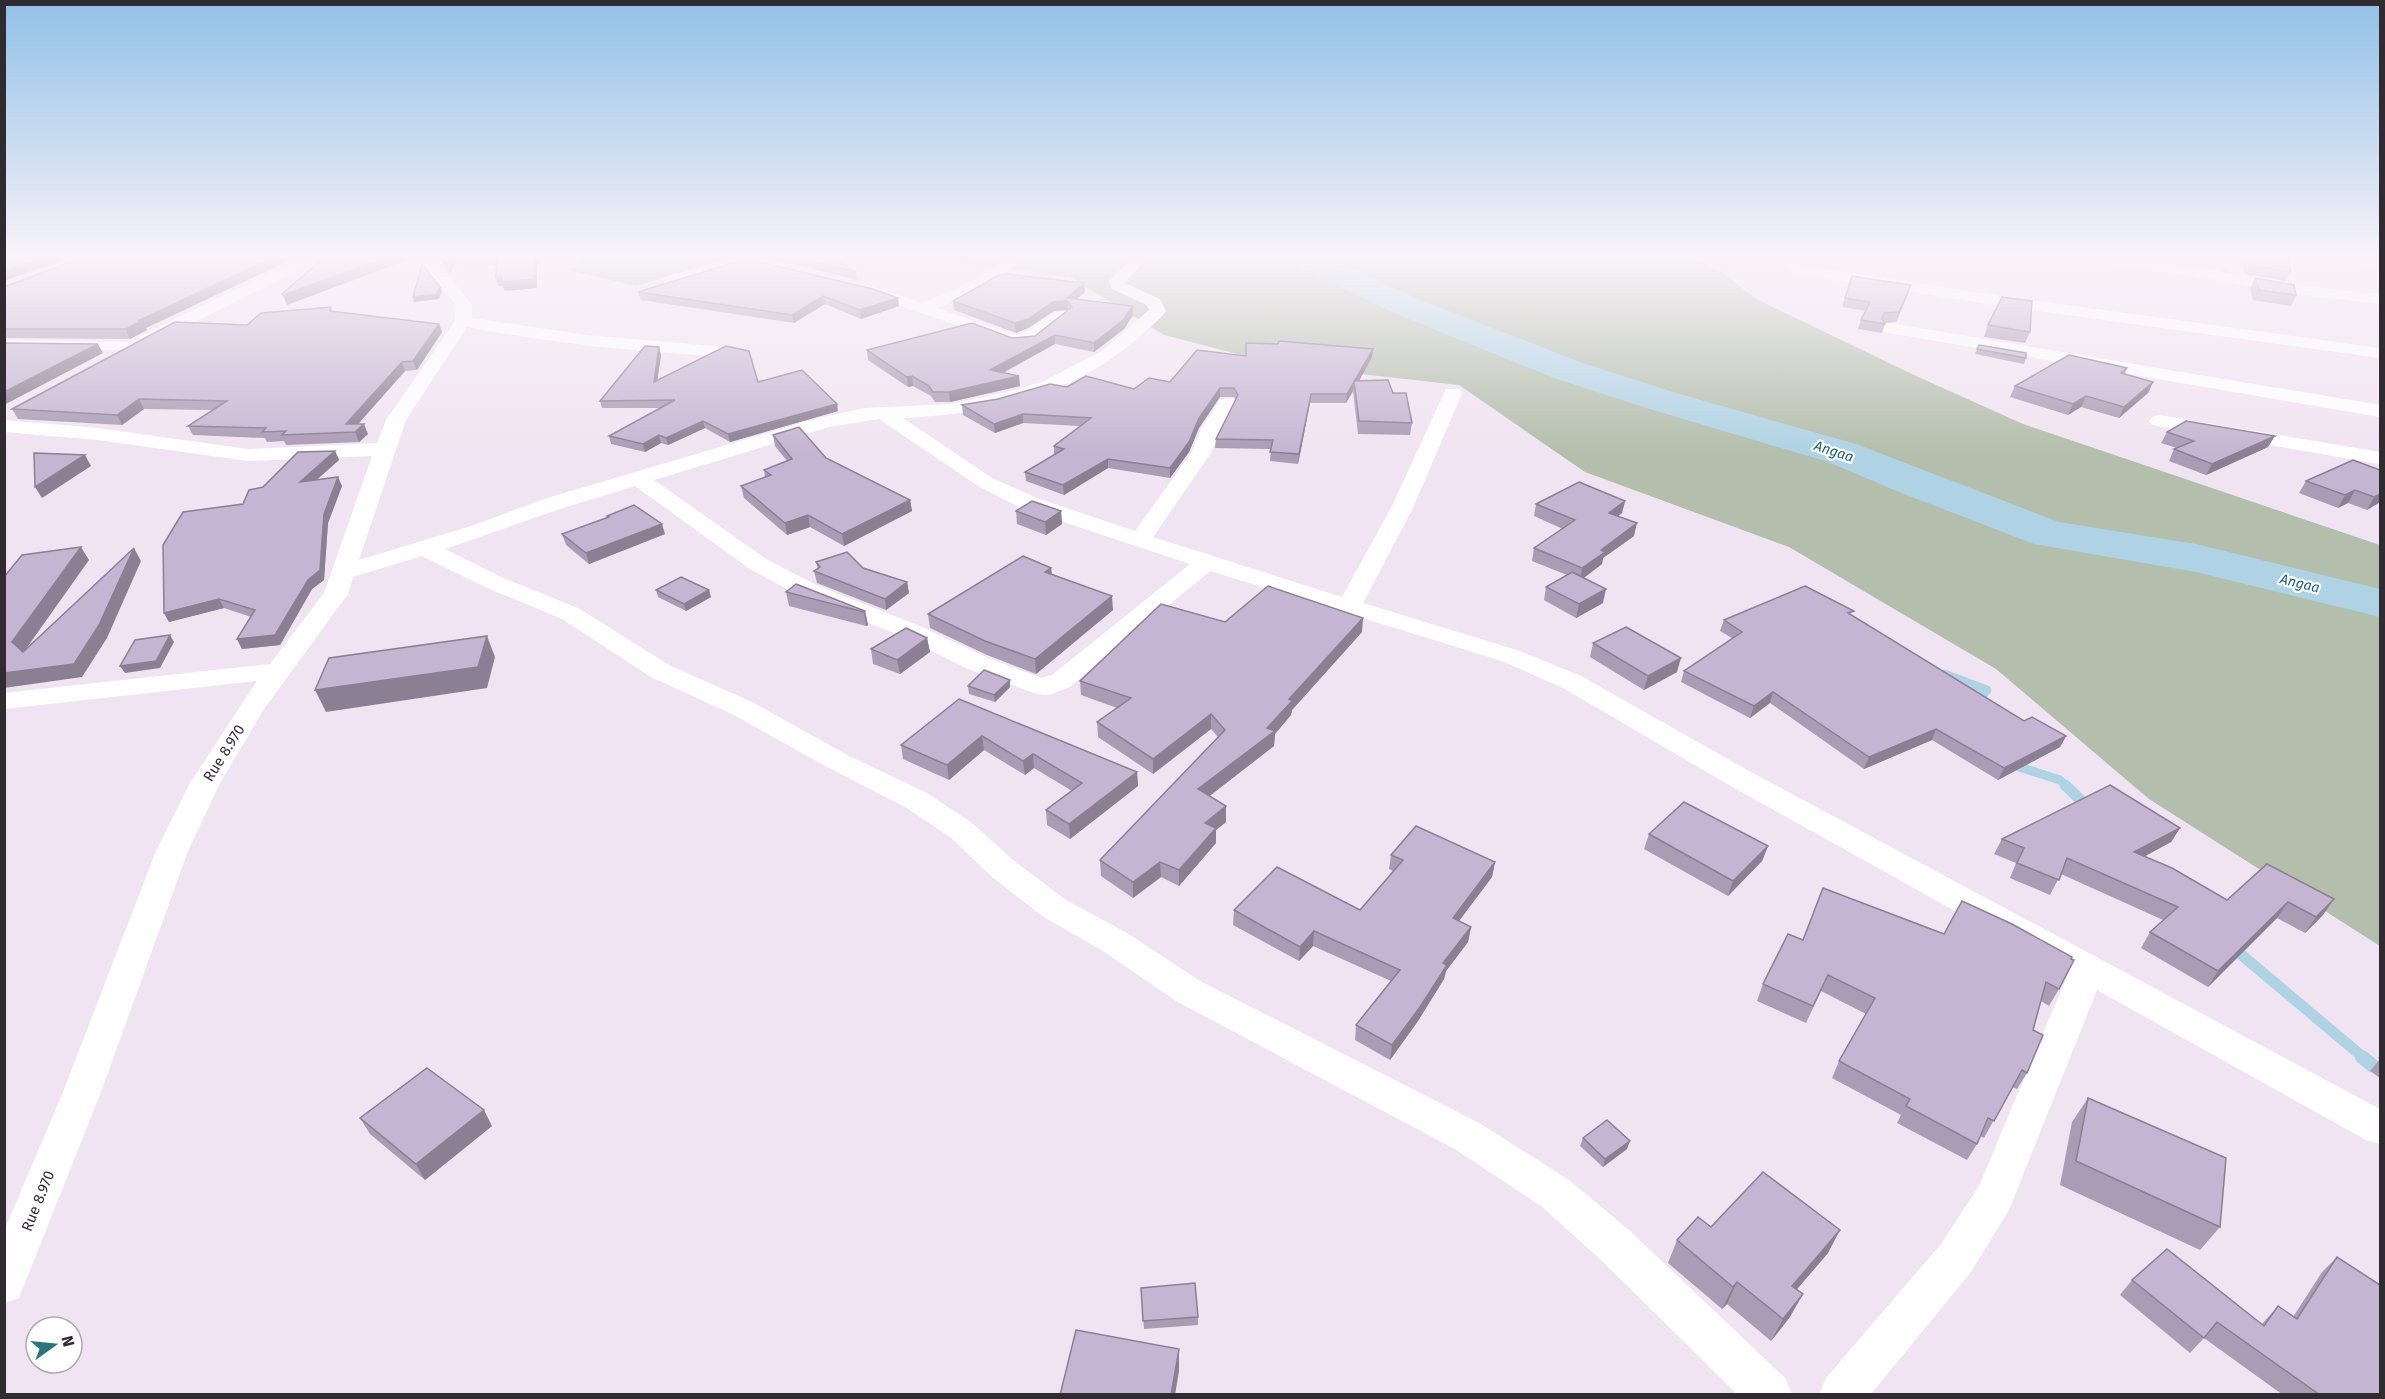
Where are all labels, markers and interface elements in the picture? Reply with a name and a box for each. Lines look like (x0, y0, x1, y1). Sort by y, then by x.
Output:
water label: Angaa (1811, 437, 1856, 466)
water label: Angaa (2277, 570, 2321, 597)
street label: Rue 8.970 (199, 721, 249, 785)
street label: Rue 8.970 (18, 1168, 58, 1234)
north arrow (24, 1315, 84, 1375)
text: N (57, 1334, 79, 1349)

